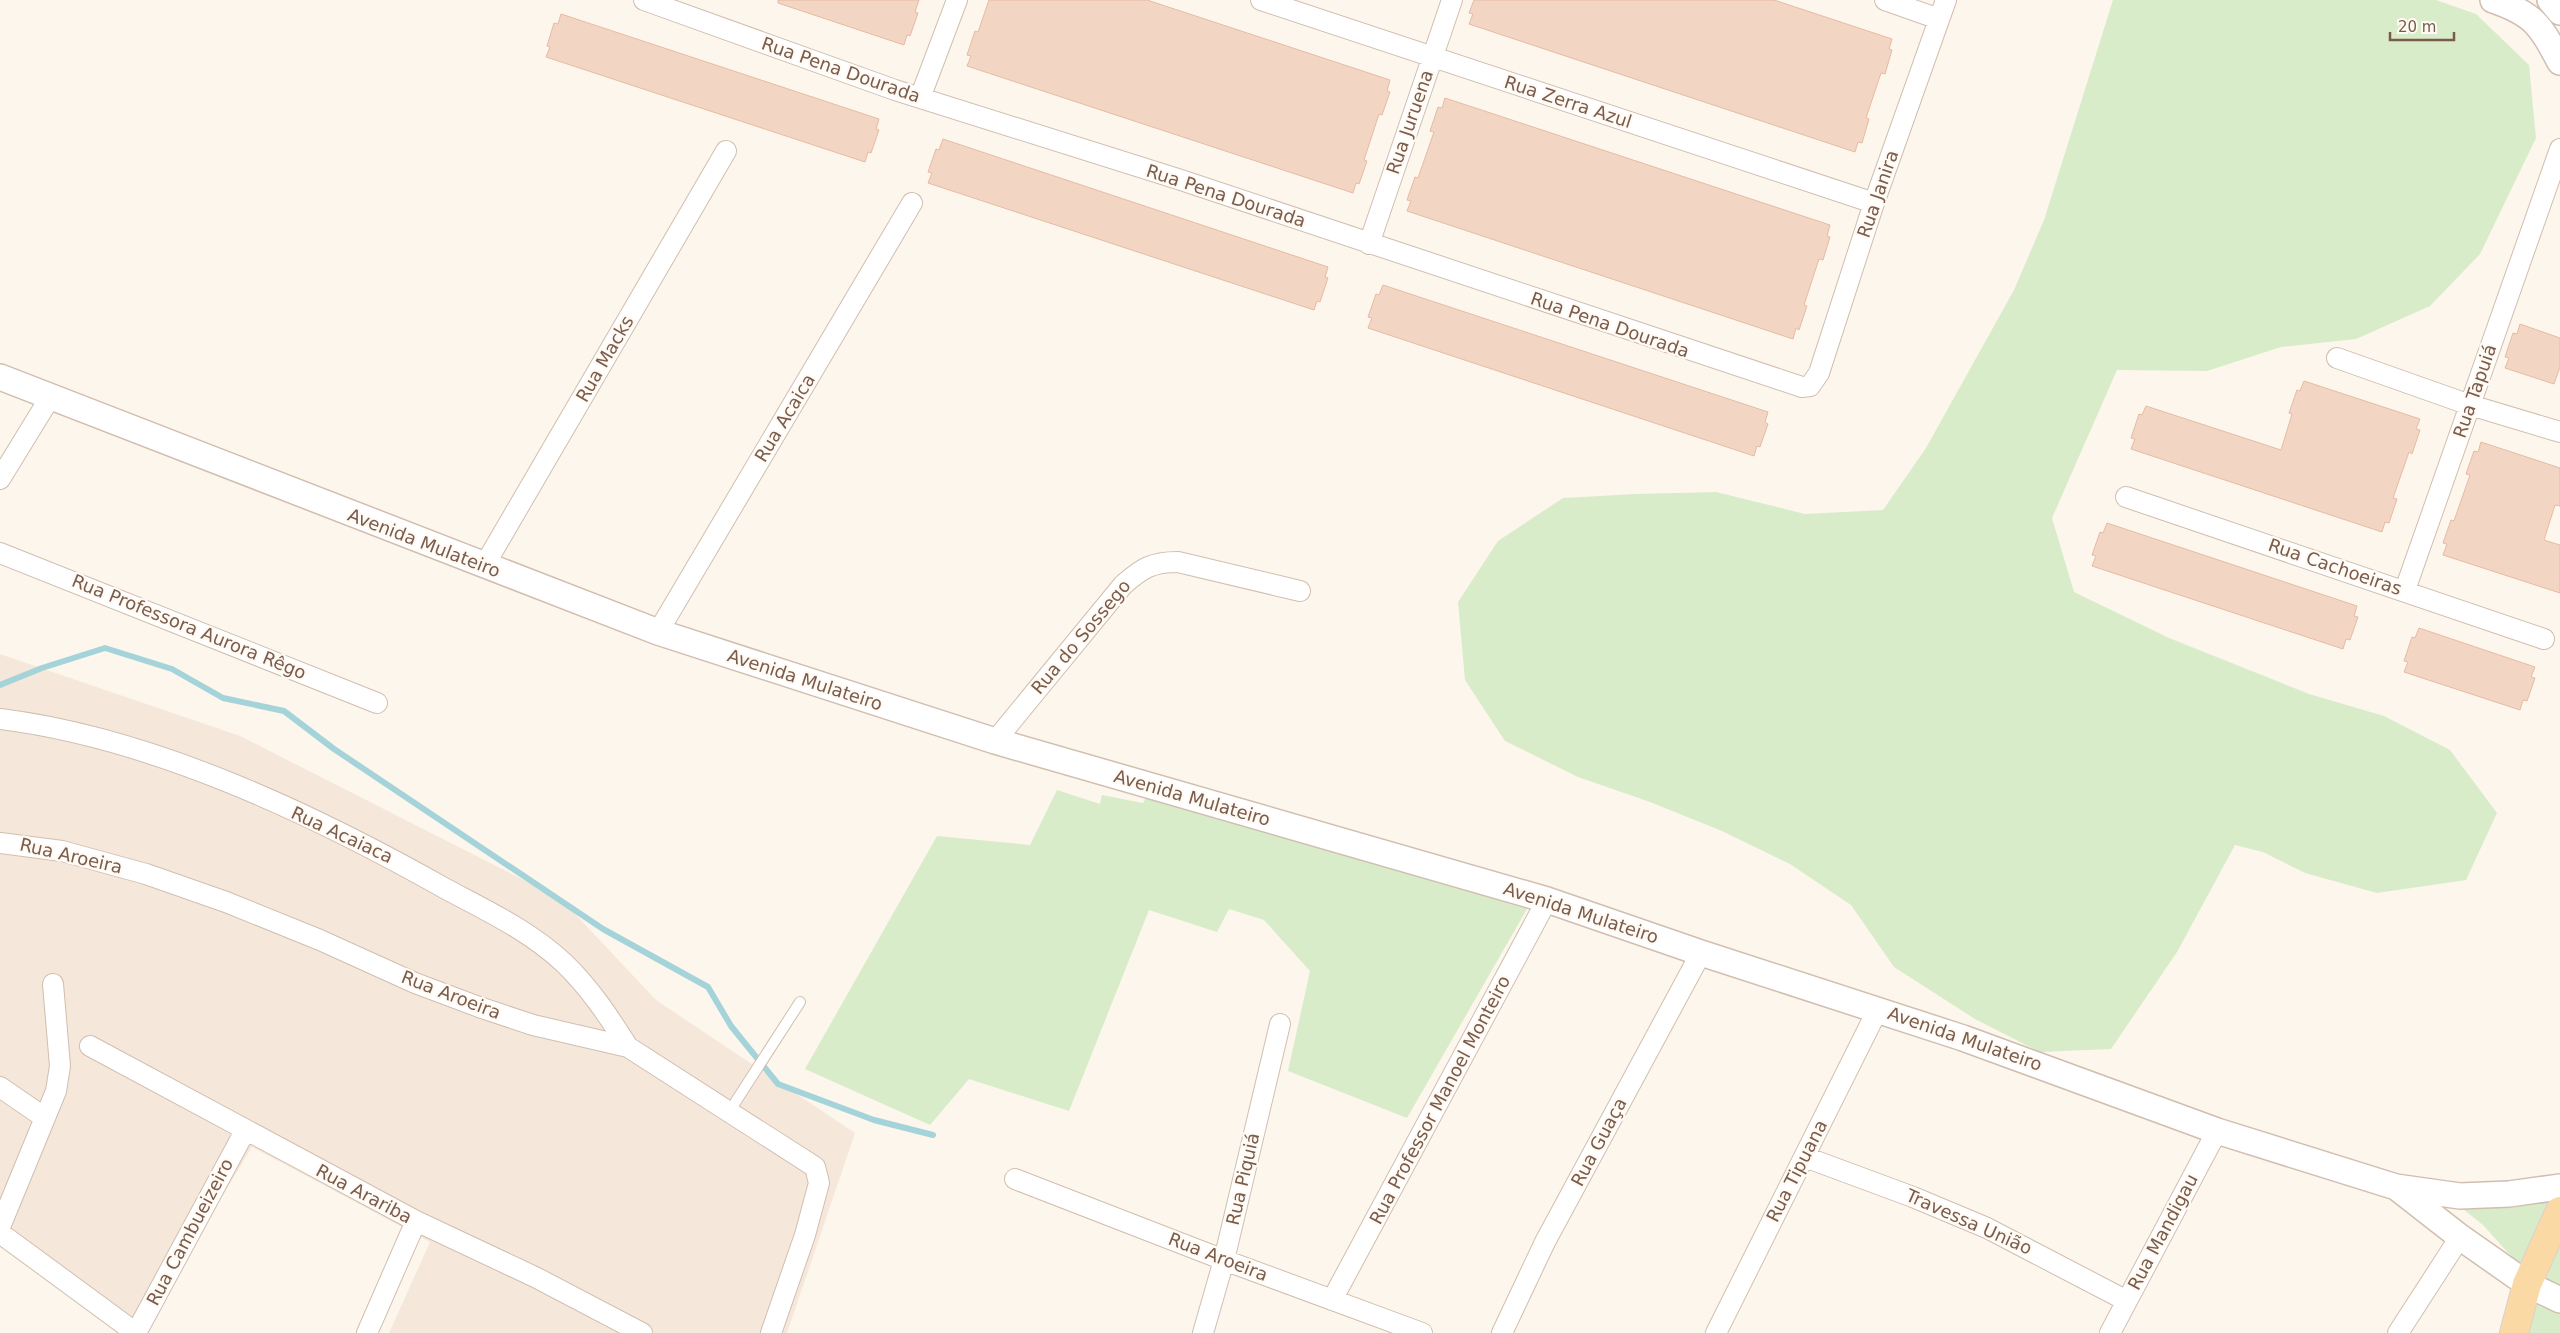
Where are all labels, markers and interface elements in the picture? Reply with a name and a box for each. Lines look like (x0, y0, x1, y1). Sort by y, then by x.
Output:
scale bar (2390, 10, 2454, 42)
text: 20 m (2398, 18, 2436, 36)
street label: Rua Pena Dourada (759, 32, 923, 107)
street label: Rua Juruena (1382, 67, 1437, 177)
street label: Rua Zerra Azul (1502, 71, 1634, 132)
street label: Rua Janira (1853, 147, 1902, 240)
street label: Rua Pena Dourada (1144, 160, 1309, 231)
street label: Rua Pena Dourada (1528, 287, 1692, 362)
street label: Rua Macks (571, 312, 638, 406)
street label: Rua Tapuiá (2449, 341, 2500, 440)
street label: Rua Acaica (750, 370, 819, 465)
street label: Avenida Mulateiro (345, 504, 503, 581)
street label: Rua Cachoeiras (2266, 534, 2405, 599)
street label: Rua Professora Aurora Rêgo (69, 570, 309, 683)
street label: Rua do Sossego (1027, 575, 1135, 698)
street label: Avenida Mulateiro (725, 645, 885, 714)
street label: Avenida Mulateiro (1112, 765, 1273, 830)
street label: Rua Acaiaca (288, 802, 396, 867)
street label: Rua Aroeira (18, 834, 124, 878)
street label: Avenida Mulateiro (1501, 878, 1661, 947)
street label: Rua Aroeira (399, 966, 504, 1023)
street label: Rua Professor Manoel Monteiro (1365, 972, 1514, 1228)
street label: Avenida Mulateiro (1885, 1002, 2045, 1075)
street label: Rua Guaça (1566, 1094, 1631, 1190)
street label: Rua Tipuana (1762, 1116, 1831, 1225)
street label: Rua Piquiá (1222, 1131, 1263, 1227)
street label: Rua Cambueizeiro (142, 1155, 237, 1309)
street label: Rua Arariba (313, 1160, 416, 1228)
street label: Rua Mandigau (2123, 1170, 2202, 1293)
street label: Travessa União (1902, 1184, 2035, 1259)
street label: Rua Aroeira (1166, 1228, 1271, 1285)

